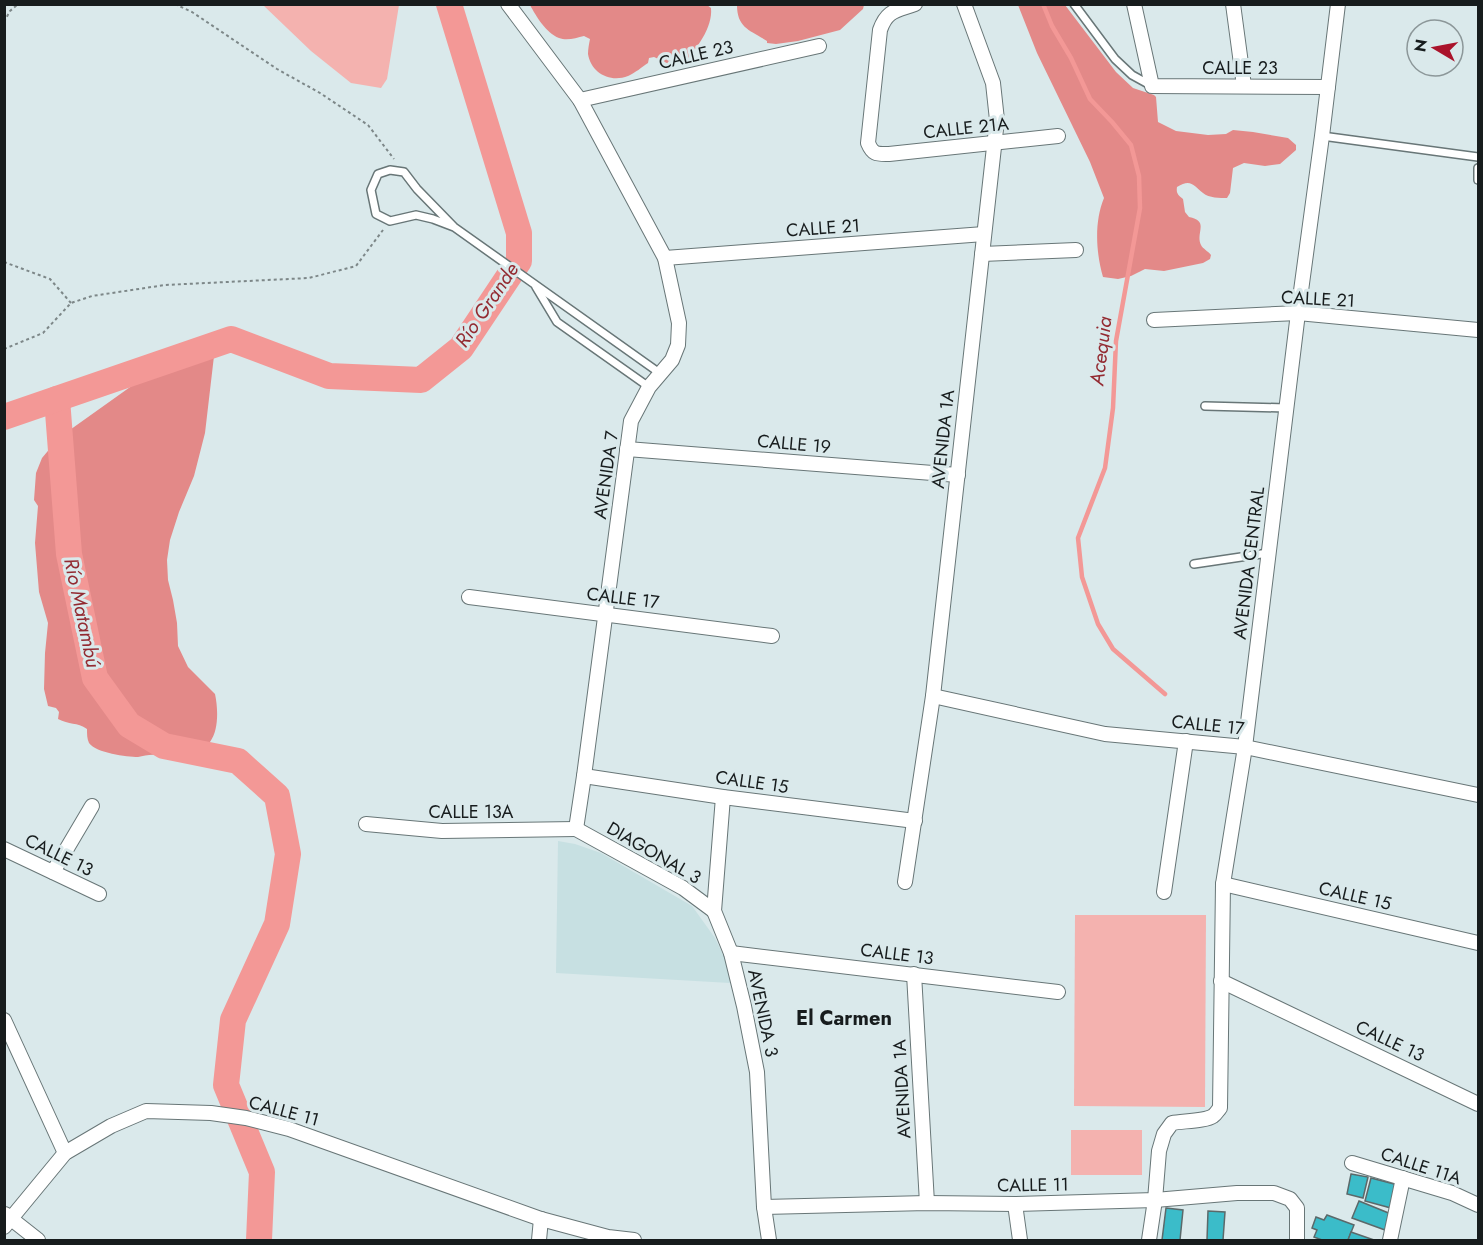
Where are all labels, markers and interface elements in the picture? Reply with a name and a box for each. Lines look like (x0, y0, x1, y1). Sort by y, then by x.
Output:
north arrow (1405, 18, 1465, 78)
street label: CALLE 23 (656, 34, 736, 76)
text: N (1408, 37, 1433, 54)
street label: CALLE 23 (1202, 55, 1278, 81)
street label: CALLE 21A (922, 111, 1010, 145)
street label: CALLE 21 (785, 212, 861, 244)
water label: Río Grande (448, 257, 526, 353)
street label: CALLE 21 (1280, 284, 1356, 314)
water label: Acequia (1082, 315, 1120, 388)
street label: AVENIDA 1A (925, 388, 961, 490)
street label: CALLE 19 (756, 428, 832, 460)
street label: AVENIDA 7 (587, 429, 625, 521)
street label: AVENIDA CENTRAL (1227, 485, 1271, 641)
water label: Río Matambú (56, 555, 108, 671)
street label: CALLE 17 (585, 581, 661, 615)
street label: CALLE 17 (1170, 708, 1246, 742)
street label: CALLE 15 (714, 764, 790, 800)
street label: CALLE 13A (429, 799, 514, 825)
street label: DIAGONAL 3 (602, 815, 706, 891)
street label: CALLE 13 (20, 827, 98, 883)
street label: CALLE 15 (1316, 875, 1394, 917)
street label: CALLE 13 (859, 937, 935, 971)
street label: AVENIDA 3 (741, 967, 785, 1059)
district label: El Carmen (796, 1004, 892, 1033)
street label: CALLE 13 (1351, 1014, 1429, 1068)
street label: AVENIDA 1A (886, 1039, 918, 1139)
street label: CALLE 11 (246, 1089, 322, 1133)
street label: CALLE 11A (1377, 1141, 1465, 1191)
street label: CALLE 11 (997, 1171, 1069, 1199)

